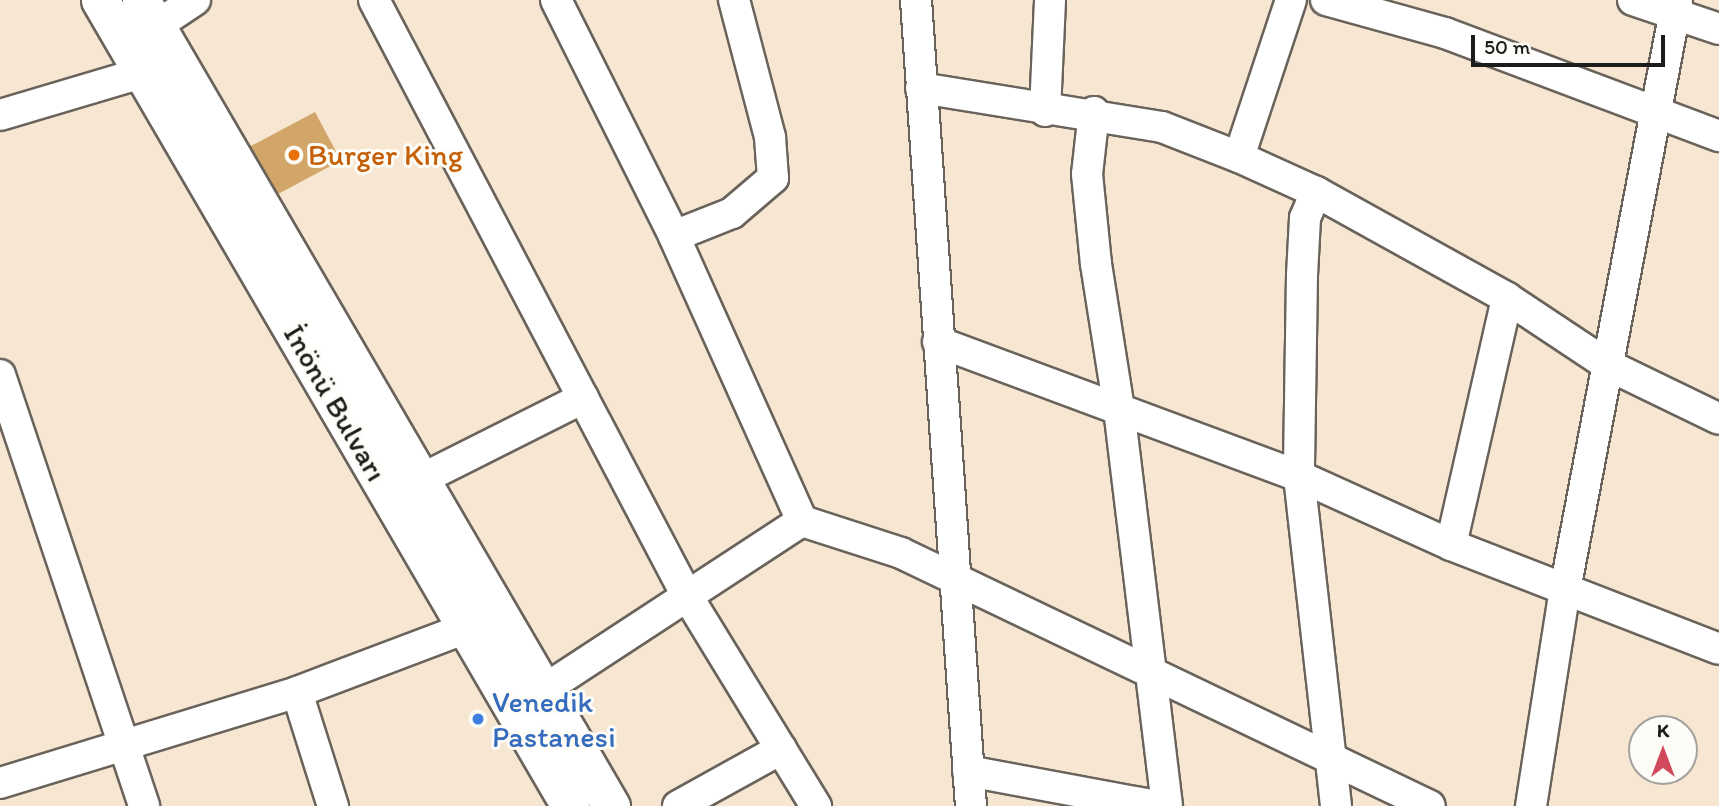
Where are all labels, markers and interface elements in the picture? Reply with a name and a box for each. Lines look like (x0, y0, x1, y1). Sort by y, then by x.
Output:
scale bar (1474, 21, 1668, 65)
text: 50 m (1484, 34, 1530, 59)
place label: Burger King (308, 137, 463, 173)
marker: Burger King (286, 147, 302, 163)
street label: İnönü Bulvarı (276, 318, 394, 488)
place label: Venedik Pastanesi (492, 684, 616, 754)
marker: Venedik Pastanesi (470, 711, 486, 727)
north arrow (1628, 715, 1698, 785)
text: K (1657, 719, 1669, 742)

